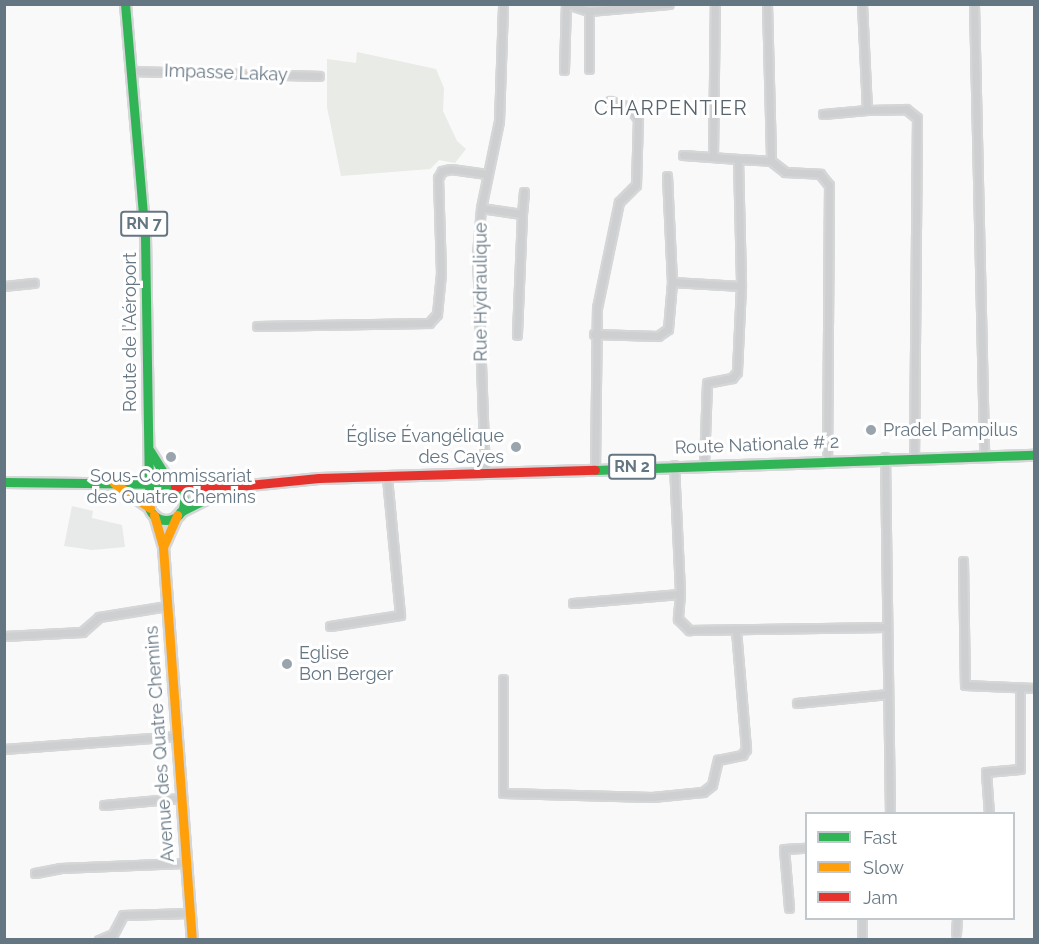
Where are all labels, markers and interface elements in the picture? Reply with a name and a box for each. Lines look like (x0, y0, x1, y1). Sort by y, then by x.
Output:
street label: Impasse Lakay (164, 60, 288, 86)
district label: CHARPENTIER (594, 96, 748, 120)
road number: RN 7 (120, 211, 168, 237)
street label: Rue Hydraulique (470, 222, 492, 362)
street label: Route de l’Aéroport (119, 252, 141, 412)
place label: Pradel Pampilus (883, 419, 1018, 441)
marker: Pradel Pampilus (864, 423, 878, 437)
place label: Église Évangélique des Cayes (346, 426, 504, 468)
street label: Route Nationale # 2 (674, 431, 840, 459)
marker: Église Évangélique des Cayes (509, 440, 523, 454)
marker: Sous-Commissariat des Quatre Chemins (164, 450, 178, 464)
road number: RN 2 (608, 454, 656, 480)
place label: Sous-Commissariat des Quatre Chemins (86, 466, 256, 508)
street label: Avenue des Quatre Chemins (141, 625, 179, 863)
place label: Eglise Bon Berger (299, 643, 393, 686)
marker: Eglise Bon Berger (280, 657, 294, 671)
legend (805, 812, 1015, 920)
text: Fast (863, 827, 897, 848)
text: Slow (863, 857, 904, 878)
text: Jam (863, 887, 898, 908)

